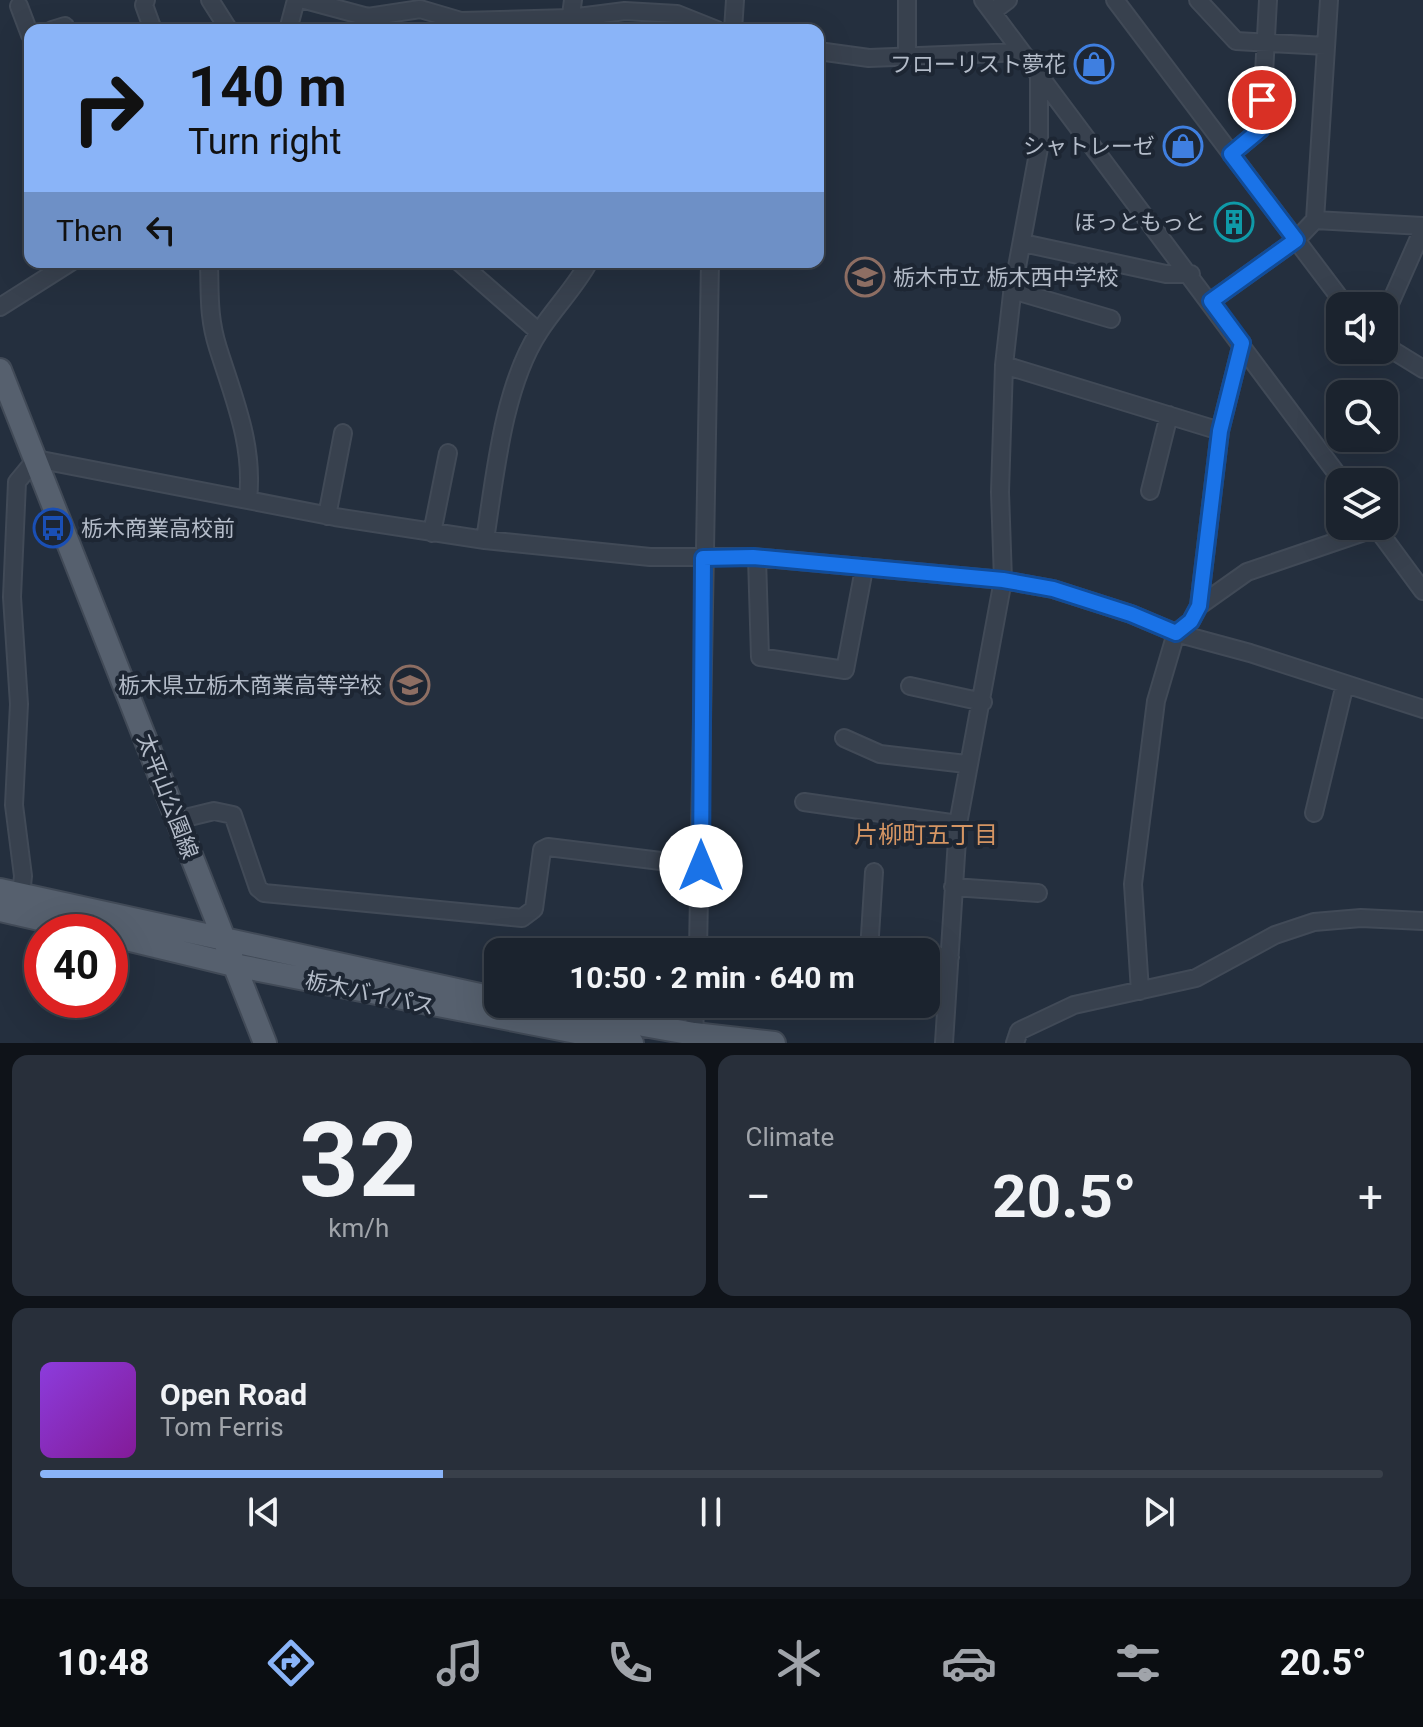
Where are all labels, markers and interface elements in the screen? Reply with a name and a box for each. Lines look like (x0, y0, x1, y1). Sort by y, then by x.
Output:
shop icon: フローリスト夢花 (1073, 43, 1115, 85)
place label: フローリスト夢花 (890, 52, 1066, 77)
text: 140 m (188, 54, 347, 120)
icon: right (56, 56, 160, 160)
pin (1228, 66, 1296, 134)
icon: arrive (1240, 78, 1284, 122)
text: Turn right (188, 121, 341, 163)
shop icon: シャトレーゼ (1162, 125, 1204, 167)
place label: シャトレーゼ (1023, 134, 1155, 159)
building icon: ほっともっと (1213, 201, 1255, 243)
icon: left (139, 208, 183, 252)
place label: ほっともっと (1074, 210, 1206, 235)
text: Then (56, 213, 123, 248)
school or university icon: 栃木市立 栃木西中学校 (844, 256, 886, 298)
place label: 栃木市立 栃木西中学校 (893, 265, 1118, 290)
map controls (1326, 292, 1398, 540)
button: sound (1326, 292, 1398, 364)
button: search (1326, 380, 1398, 452)
button: layers (1326, 468, 1398, 540)
bus stop icon: 栃木商業高校前 (32, 507, 74, 549)
place label: 栃木商業高校前 (81, 516, 235, 541)
school or university icon: 栃木県立栃木商業高等学校 (389, 664, 431, 706)
place label: 栃木県立栃木商業高等学校 (118, 673, 382, 698)
street label: 太平山公園線 (132, 730, 203, 862)
district label: 片柳町五丁目 (854, 821, 998, 849)
position arrow (659, 824, 743, 908)
speed limit sign: 40 (24, 914, 128, 1018)
text: 10:50 · 2 min · 640 m (569, 960, 855, 995)
street label: 栃木バイパス (303, 968, 437, 1019)
text: 32 (299, 1100, 418, 1221)
text: Climate (746, 1122, 834, 1152)
text: 20.5° (992, 1161, 1136, 1232)
text: − (746, 1171, 771, 1223)
text: + (1358, 1171, 1383, 1223)
text: km/h (328, 1213, 389, 1243)
text: Open Road (160, 1377, 307, 1412)
text: Tom Ferris (160, 1412, 284, 1442)
icon: previous (242, 1490, 286, 1534)
icon: pause (689, 1490, 733, 1534)
icon: next (1137, 1490, 1181, 1534)
icon: directions (263, 1635, 319, 1691)
icon: music (432, 1635, 488, 1691)
icon: phone (602, 1635, 658, 1691)
icon: climate (771, 1635, 827, 1691)
icon: car (941, 1635, 997, 1691)
icon: filters (1110, 1635, 1166, 1691)
text: 10:48 (57, 1642, 150, 1684)
text: 20.5° (1280, 1642, 1366, 1684)

